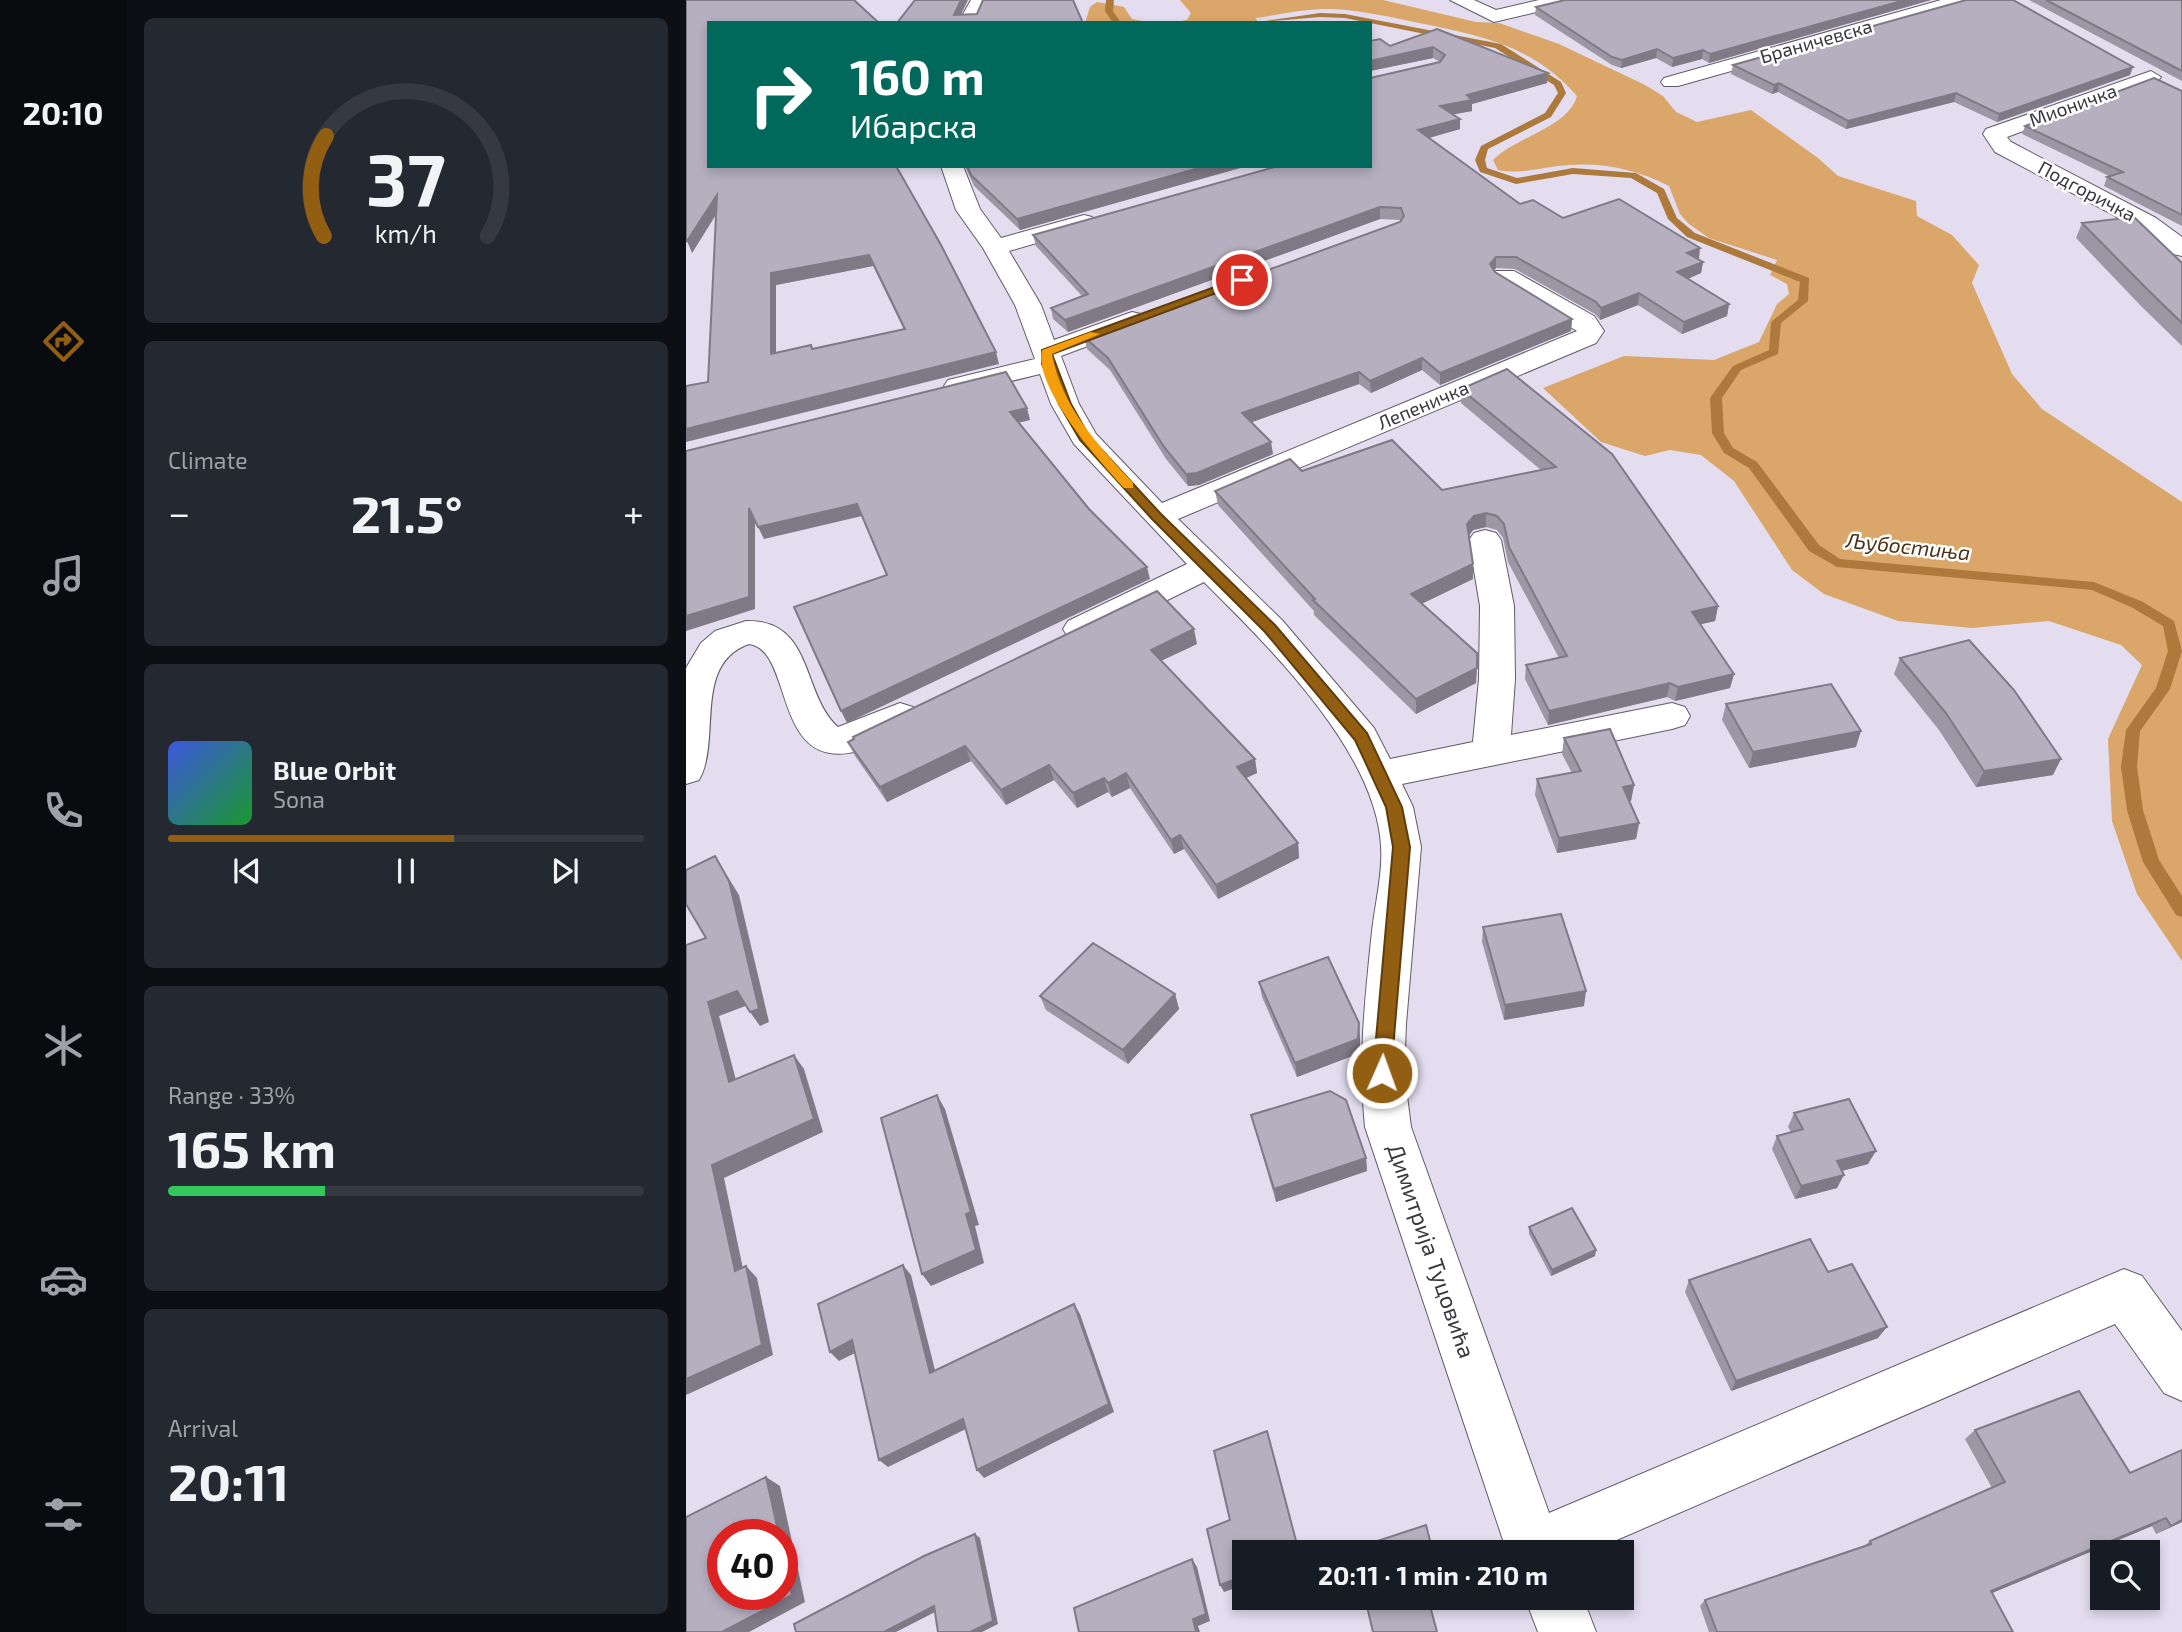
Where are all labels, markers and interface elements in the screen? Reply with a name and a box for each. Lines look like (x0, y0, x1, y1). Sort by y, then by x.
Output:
street label: Браничевска (1757, 13, 1875, 68)
text: 160 m (850, 46, 985, 105)
icon: right (735, 49, 826, 140)
street label: Мионичка (2026, 78, 2120, 131)
text: 20:10 (22, 93, 104, 131)
text: Ибарска (850, 106, 977, 144)
text: 37 (366, 134, 446, 222)
street label: Подгоричка (2035, 155, 2140, 226)
text: km/h (375, 218, 437, 248)
pin (1212, 250, 1272, 310)
icon: arrive (1223, 261, 1261, 299)
icon: directions (39, 317, 88, 366)
street label: Лепеничка (1374, 375, 1472, 434)
text: Climate (168, 446, 248, 474)
text: 21.5° (351, 481, 463, 543)
text: − (168, 489, 190, 535)
text: + (623, 489, 644, 535)
water label: Љубостиња (1844, 526, 1972, 564)
icon: music (39, 551, 88, 600)
text: Blue Orbit (273, 754, 396, 785)
text: Sona (273, 785, 325, 813)
icon: phone (39, 786, 88, 835)
icon: previous (228, 852, 266, 890)
icon: pause (387, 852, 425, 890)
icon: next (546, 852, 584, 890)
icon: climate (39, 1021, 88, 1070)
position arrow (1345, 1036, 1419, 1110)
text: Range · 33% (168, 1081, 295, 1109)
text: 165 km (168, 1116, 336, 1178)
street label: Димитрија Туцовића (1381, 1140, 1482, 1362)
icon: car (39, 1255, 88, 1304)
text: Arrival (168, 1414, 238, 1442)
text: 20:11 (168, 1449, 289, 1511)
icon: filters (39, 1490, 88, 1539)
speed limit sign: 40 (707, 1519, 798, 1610)
map controls (2090, 1540, 2160, 1610)
button: search (2090, 1540, 2160, 1610)
text: 20:11 · 1 min · 210 m (1318, 1559, 1548, 1590)

